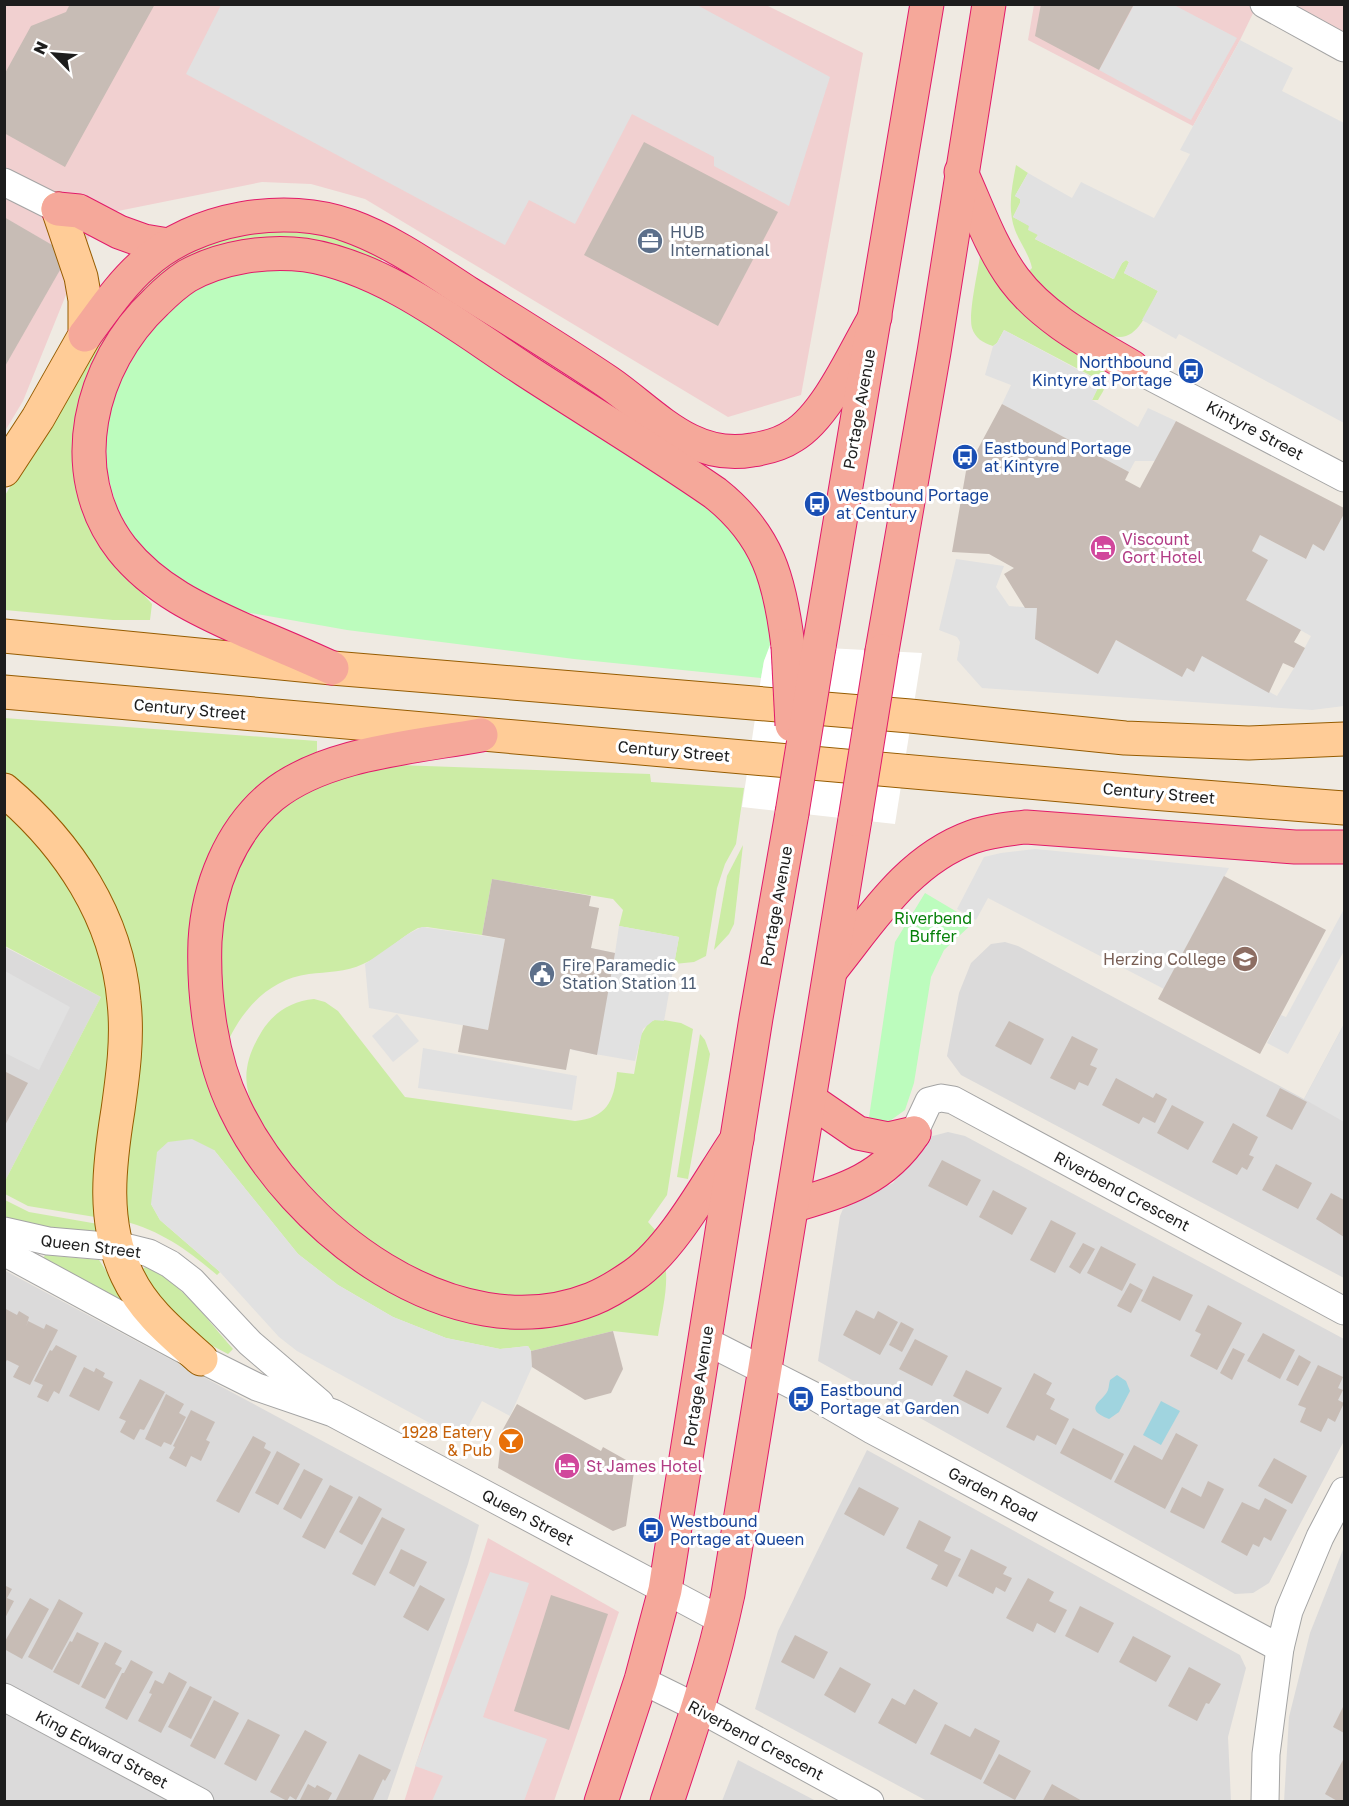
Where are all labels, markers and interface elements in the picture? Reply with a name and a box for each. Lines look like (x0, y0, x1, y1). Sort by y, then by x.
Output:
north arrow (24, 24, 84, 84)
text: N (29, 38, 52, 57)
place label: HUB International (670, 222, 770, 260)
office icon: HUB International (635, 226, 665, 256)
street label: Portage Avenue (839, 347, 879, 471)
place label: Northbound Kintyre at Portage (1032, 352, 1172, 390)
bus stop icon: Northbound Kintyre at Portage (1176, 356, 1206, 386)
street label: Kintyre Street (1203, 396, 1307, 464)
place label: Eastbound Portage at Kintyre (984, 438, 1131, 476)
bus stop icon: Eastbound Portage at Kintyre (950, 442, 980, 472)
place label: Westbound Portage at Century (836, 485, 989, 523)
bus stop icon: Westbound Portage at Century (802, 489, 832, 519)
place label: Viscount Gort Hotel (1122, 529, 1202, 567)
hotel icon: Viscount Gort Hotel (1088, 533, 1118, 563)
street label: Century Street (133, 694, 247, 724)
street label: Century Street (617, 736, 731, 766)
street label: Century Street (1102, 778, 1216, 808)
street label: Portage Avenue (756, 844, 796, 968)
park label: Riverbend Buffer (894, 908, 972, 946)
school or university icon: Herzing College (1230, 944, 1260, 974)
place label: Herzing College (1103, 949, 1226, 969)
place label: Fire Paramedic Station Station 11 (562, 955, 696, 993)
public building icon: Fire Paramedic Station Station 11 (527, 959, 557, 989)
street label: Riverbend Crescent (1051, 1147, 1193, 1235)
street label: Queen Street (40, 1230, 142, 1262)
street label: Portage Avenue (679, 1324, 717, 1448)
place label: Eastbound Portage at Garden (820, 1380, 960, 1418)
bus stop icon: Eastbound Portage at Garden (786, 1384, 816, 1414)
place label: 1928 Eatery & Pub (402, 1422, 492, 1460)
bar icon: 1928 Eatery & Pub (496, 1426, 526, 1456)
hotel icon: St James Hotel (552, 1451, 582, 1481)
place label: St James Hotel (586, 1456, 703, 1476)
street label: Garden Road (945, 1462, 1041, 1526)
street label: Queen Street (479, 1484, 577, 1550)
place label: Westbound Portage at Queen (670, 1511, 804, 1549)
bus stop icon: Westbound Portage at Queen (636, 1515, 666, 1545)
street label: Riverbend Crescent (685, 1696, 827, 1784)
street label: King Edward Street (32, 1706, 172, 1792)

